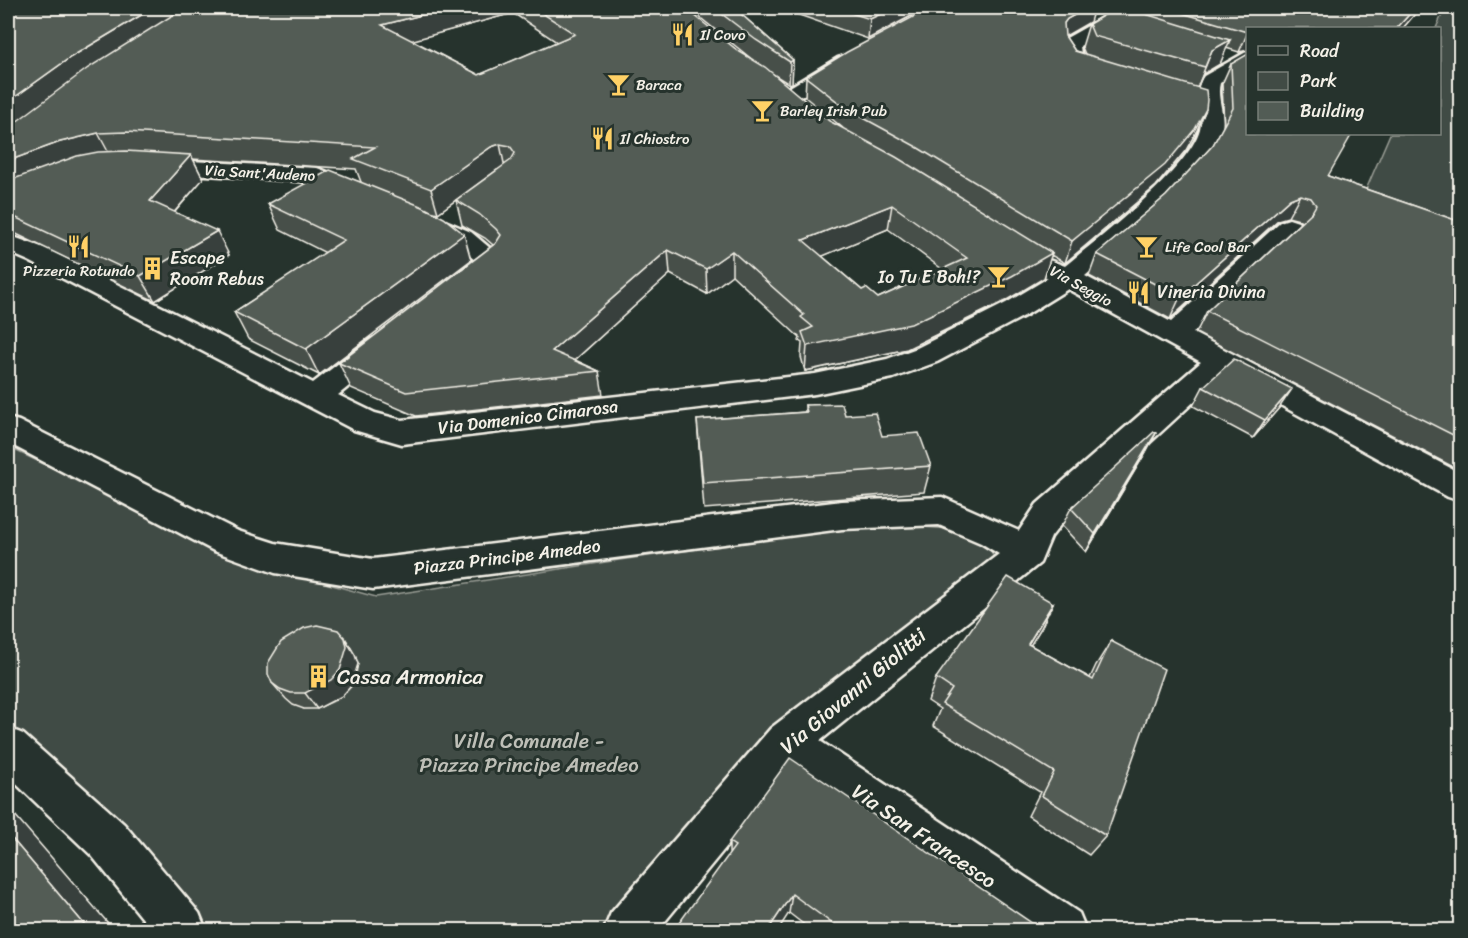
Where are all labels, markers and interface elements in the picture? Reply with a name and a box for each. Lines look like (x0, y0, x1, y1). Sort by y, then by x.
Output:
restaurant icon: Il Covo (669, 22, 695, 48)
place label: Il Covo (699, 22, 746, 48)
legend (1246, 27, 1441, 135)
text: Road (1300, 35, 1340, 67)
text: Park (1300, 65, 1337, 97)
bar icon: Baraca (605, 72, 631, 98)
place label: Baraca (636, 72, 682, 98)
text: Building (1300, 95, 1364, 127)
bar icon: Barley Irish Pub (749, 98, 775, 124)
place label: Barley Irish Pub (780, 98, 887, 124)
restaurant icon: Il Chiostro (589, 126, 615, 152)
place label: Il Chiostro (619, 126, 690, 152)
street label: Via Sant'Audeno (204, 157, 317, 189)
restaurant icon: Pizzeria Rotundo (66, 234, 92, 260)
bar icon: Life Cool Bar (1134, 234, 1160, 260)
place label: Life Cool Bar (1165, 234, 1251, 260)
place label: Escape Room Rebus (170, 242, 265, 295)
building icon: Escape Room Rebus (139, 255, 165, 281)
place label: Pizzeria Rotundo (23, 258, 135, 284)
street label: Via Seggio (1045, 258, 1117, 314)
place label: Io Tu E Boh!? (877, 261, 981, 293)
bar icon: Io Tu E Boh!? (985, 264, 1011, 290)
place label: Vineria Divina (1157, 276, 1266, 308)
restaurant icon: Vineria Divina (1126, 279, 1152, 305)
street label: Via Domenico Cimarosa (436, 390, 620, 444)
street label: Piazza Principe Amedeo (412, 530, 602, 584)
street label: Via Giovanni Giolitti (771, 617, 936, 764)
place label: Cassa Armonica (337, 658, 483, 696)
building icon: Cassa Armonica (306, 664, 332, 690)
park label: Villa Comunale - Piazza Principe Amedeo (419, 722, 639, 784)
street label: Via San Francesco (843, 773, 1005, 899)

